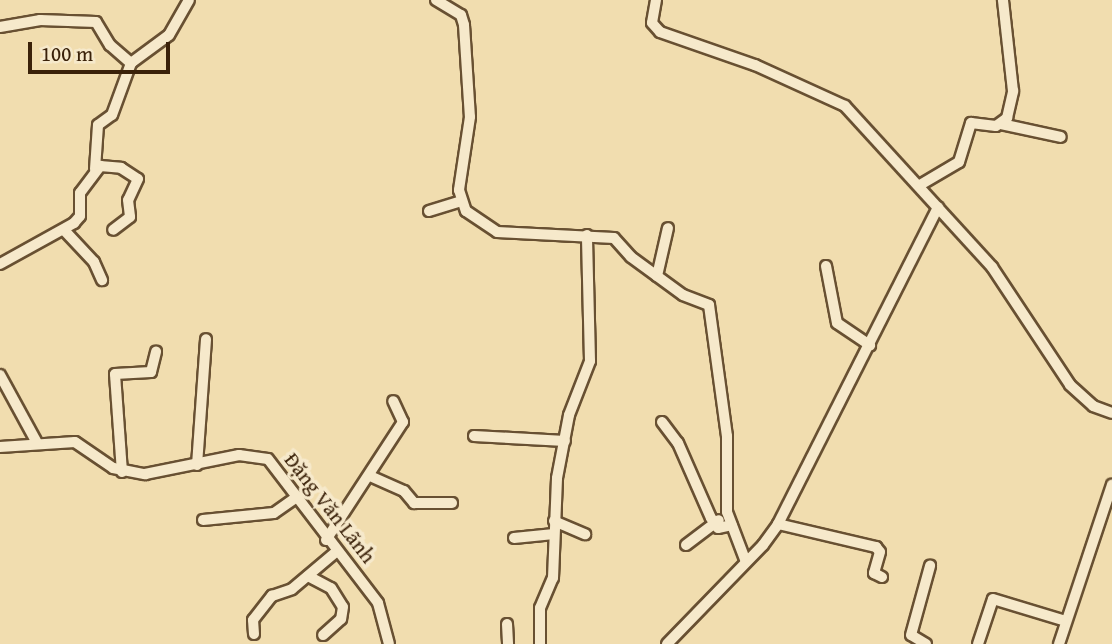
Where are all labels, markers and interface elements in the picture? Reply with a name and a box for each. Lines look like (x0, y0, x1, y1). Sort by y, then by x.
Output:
scale bar (32, 28, 173, 72)
text: 100 m (41, 38, 93, 69)
street label: Đặng Văn Lãnh (279, 448, 381, 568)

